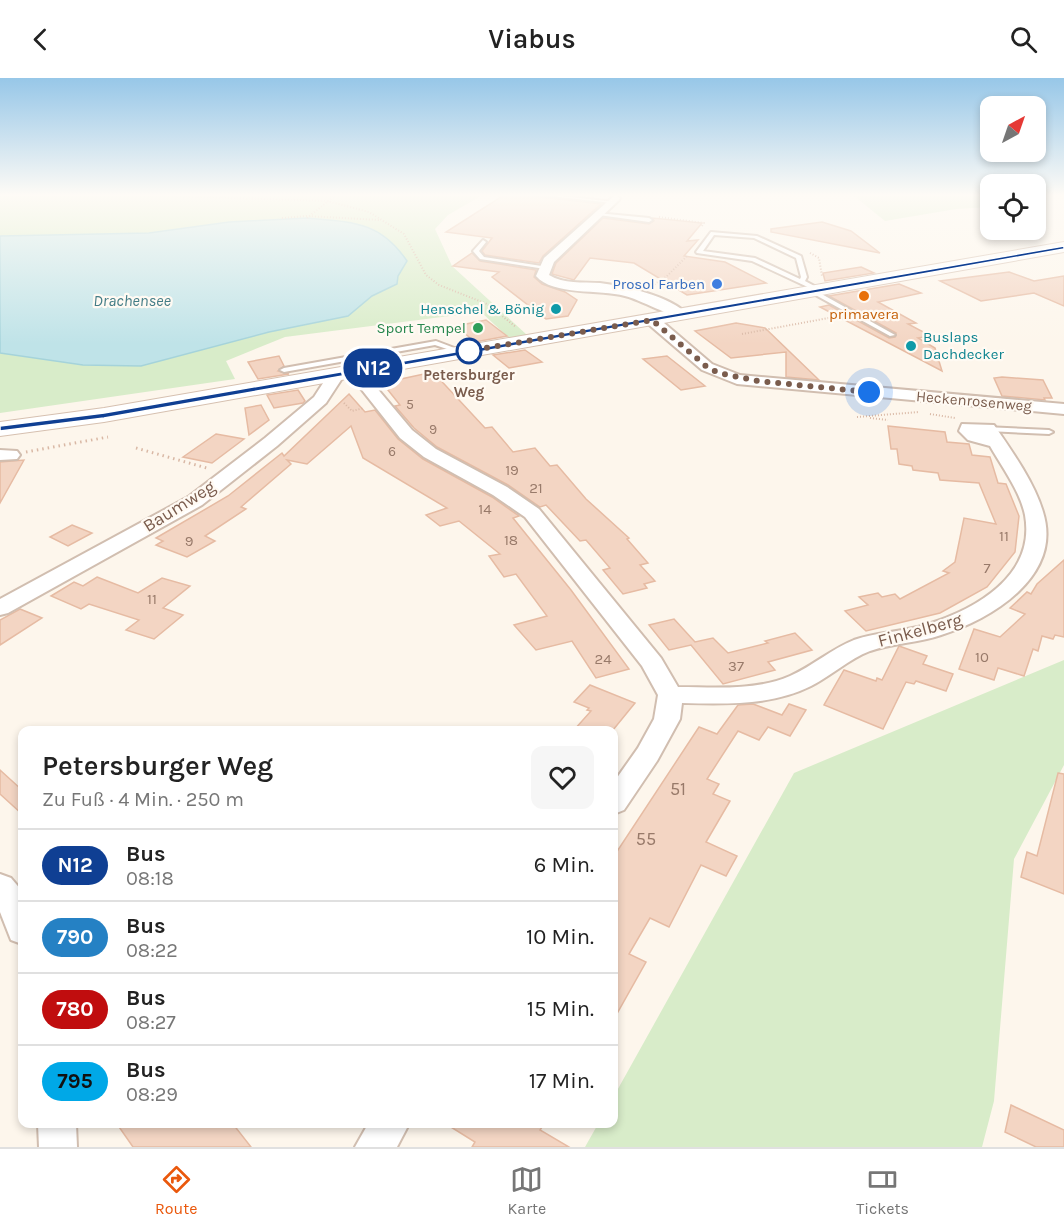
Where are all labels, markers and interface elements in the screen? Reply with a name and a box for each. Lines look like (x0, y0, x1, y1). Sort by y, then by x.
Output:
icon: back (24, 23, 57, 56)
text: Viabus (488, 23, 576, 55)
icon: search (1007, 23, 1040, 56)
north arrow (980, 96, 1046, 162)
map controls (980, 96, 1046, 240)
button: locate (980, 174, 1046, 240)
place label: Prosol Farben (612, 275, 705, 293)
marker: Prosol Farben (710, 277, 724, 291)
marker: primavera (857, 289, 871, 303)
water label: Drachensee (93, 291, 171, 310)
place label: Henschel & Bönig (420, 300, 545, 318)
marker: Henschel & Bönig (549, 302, 563, 316)
place label: primavera (829, 305, 899, 323)
place label: Sport Tempel (377, 319, 466, 337)
marker: Sport Tempel (471, 321, 485, 335)
place label: Buslaps Dachdecker (923, 328, 1004, 363)
marker: Petersburger Weg (456, 338, 482, 364)
marker: Buslaps Dachdecker (904, 339, 918, 353)
line badge: N12 (338, 348, 407, 388)
text: N12 (355, 356, 391, 380)
place label: Petersburger Weg (423, 366, 515, 401)
your location (854, 377, 884, 407)
street label: Heckenrosenweg (915, 387, 1033, 415)
house number: 5 (406, 396, 414, 413)
house number: 9 (429, 421, 437, 438)
house number: 6 (388, 443, 396, 460)
house number: 19 (505, 461, 519, 479)
street label: Baumweg (139, 475, 219, 537)
house number: 21 (529, 479, 543, 497)
house number: 14 (478, 500, 492, 518)
house number: 11 (999, 527, 1009, 545)
house number: 18 (504, 531, 518, 549)
house number: 9 (185, 532, 193, 550)
house number: 7 (983, 559, 991, 577)
house number: 11 (147, 590, 157, 608)
street label: Finkelberg (875, 608, 965, 652)
house number: 10 (975, 648, 989, 666)
house number: 24 (594, 650, 612, 668)
house number: 37 (728, 657, 744, 675)
button: heart (531, 746, 594, 809)
text: Petersburger Weg (42, 749, 273, 782)
house number: 51 (670, 778, 686, 800)
text: Zu Fuß · 4 Min. · 250 m (42, 788, 244, 811)
house number: 55 (636, 828, 656, 850)
text: Bus (126, 841, 166, 867)
text: 6 Min. (534, 852, 594, 878)
text: N12 (57, 853, 93, 877)
text: 08:18 (126, 867, 174, 890)
text: Bus (126, 913, 166, 939)
text: 10 Min. (526, 924, 594, 950)
text: 790 (57, 925, 93, 949)
text: 08:22 (126, 939, 178, 962)
text: Bus (126, 985, 166, 1011)
text: 15 Min. (527, 996, 594, 1022)
text: 780 (56, 997, 94, 1021)
text: 08:27 (126, 1011, 176, 1034)
text: Bus (126, 1057, 166, 1083)
text: 17 Min. (529, 1068, 594, 1094)
text: 795 (57, 1069, 93, 1093)
text: 08:29 (126, 1083, 178, 1106)
tab: Route (155, 1163, 198, 1218)
tab: Karte (508, 1163, 546, 1218)
tab: Tickets (856, 1163, 909, 1218)

